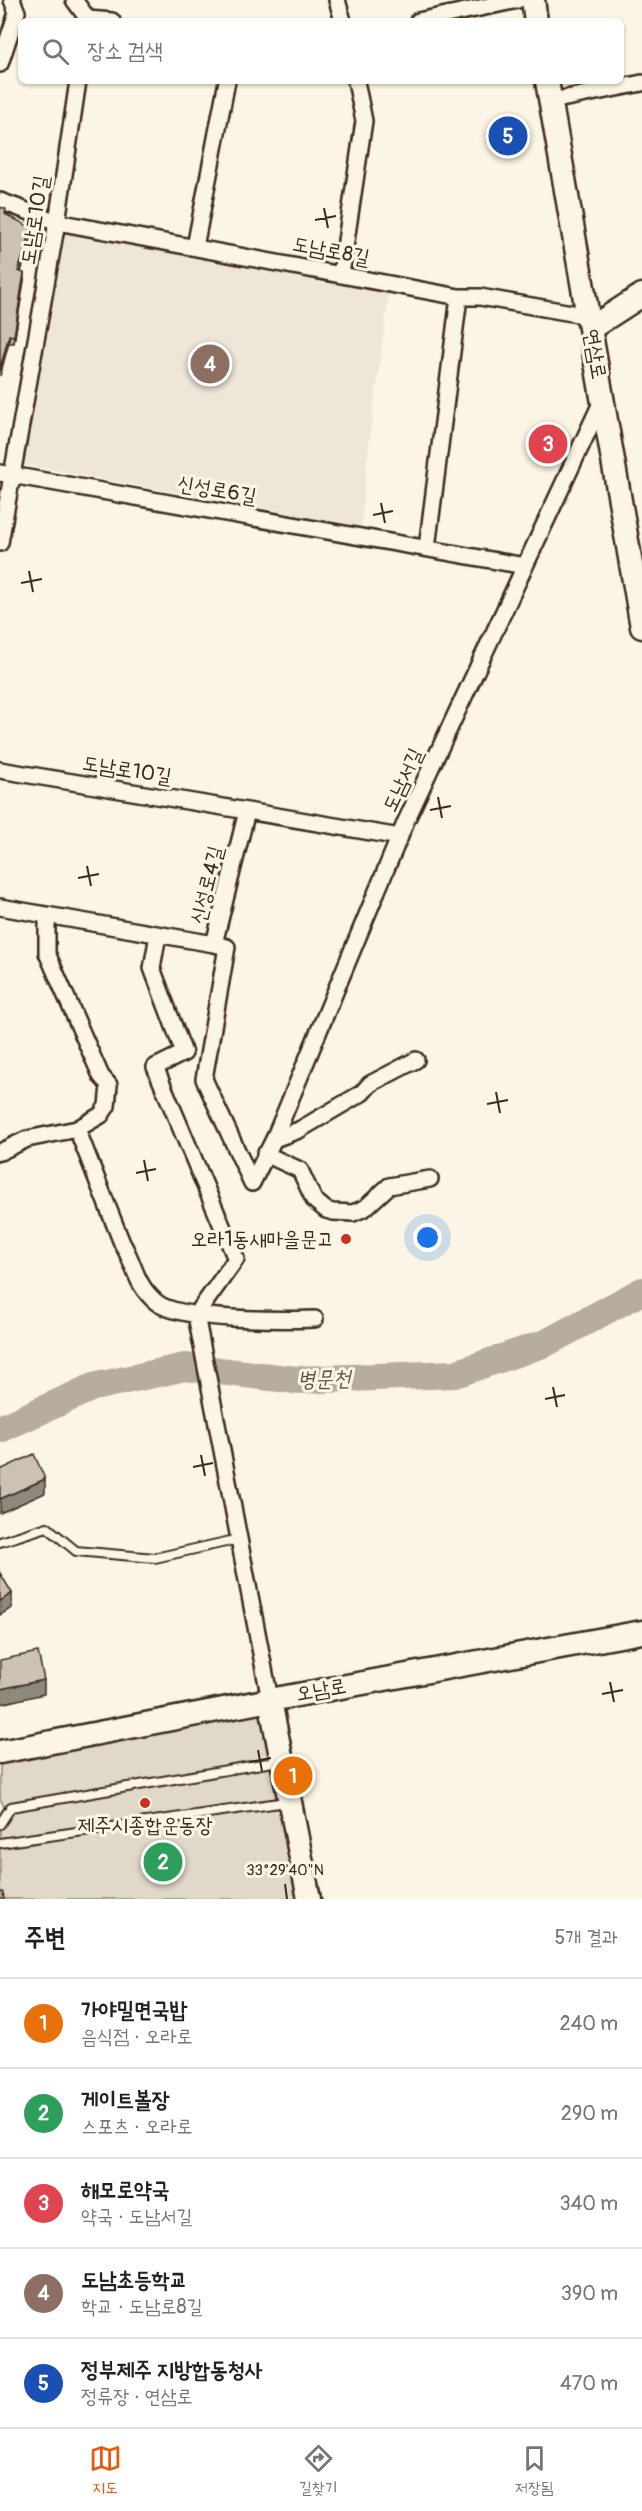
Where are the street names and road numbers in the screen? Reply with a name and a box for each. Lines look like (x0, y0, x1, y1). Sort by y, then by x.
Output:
street label: 도남로10길 (15, 173, 55, 267)
street label: 도남로8길 (290, 230, 372, 272)
street label: 연삼로 (577, 327, 613, 381)
street label: 신성로6길 (175, 470, 259, 510)
street label: 도남서길 (376, 744, 430, 816)
street label: 도남로10길 (80, 750, 174, 790)
street label: 신성로4길 (184, 843, 230, 927)
street label: 오남로 (294, 1672, 348, 1708)

